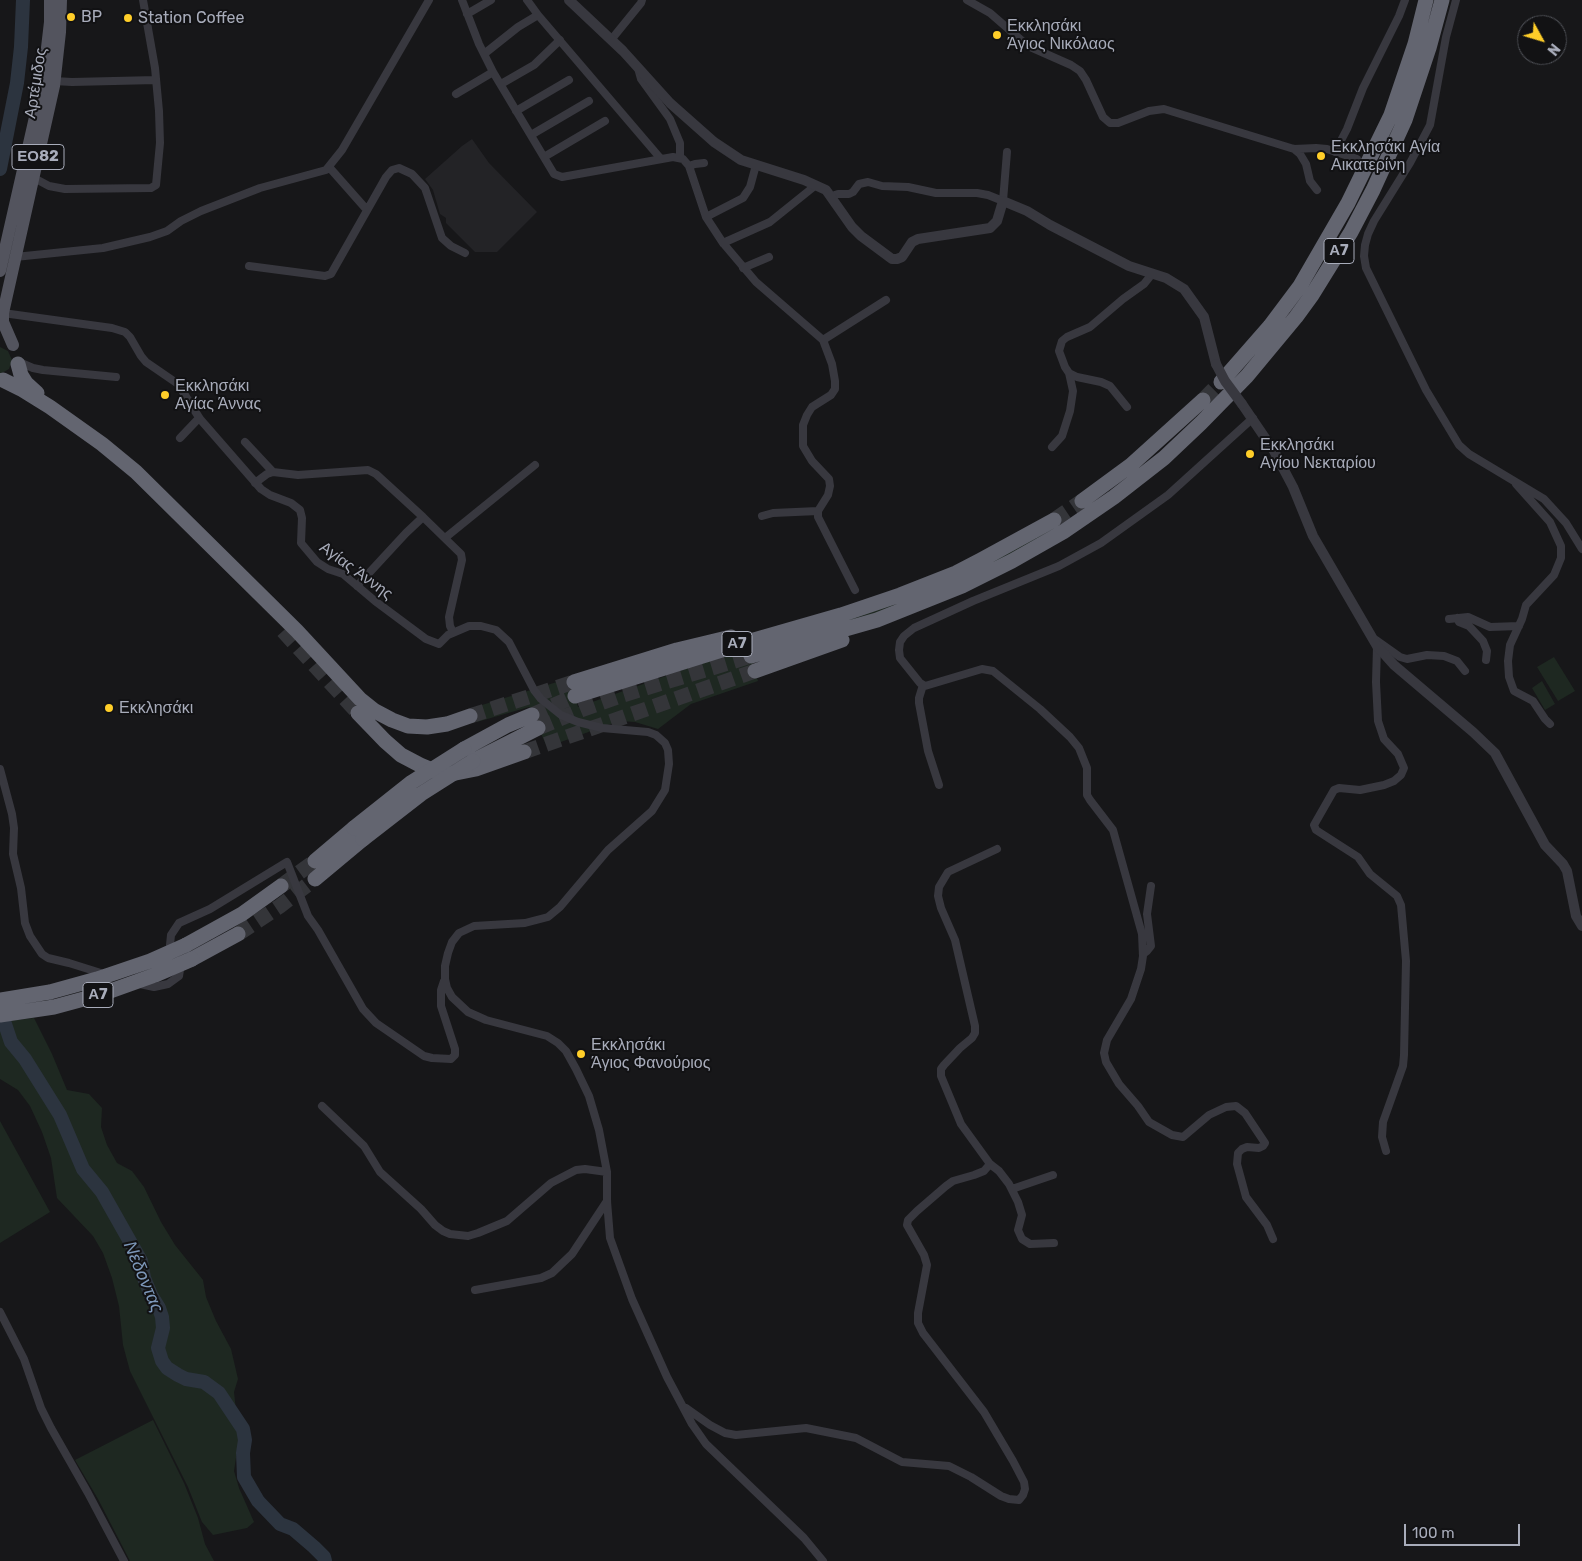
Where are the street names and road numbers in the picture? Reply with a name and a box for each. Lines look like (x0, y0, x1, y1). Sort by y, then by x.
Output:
street label: Αρτέμιδος (21, 46, 51, 120)
road number: ΕΟ82 (12, 144, 64, 170)
road number: Α7 (1324, 238, 1354, 264)
street label: Αγίας Άννης (316, 538, 396, 604)
road number: Α7 (722, 632, 752, 656)
road number: Α7 (83, 982, 113, 1008)

